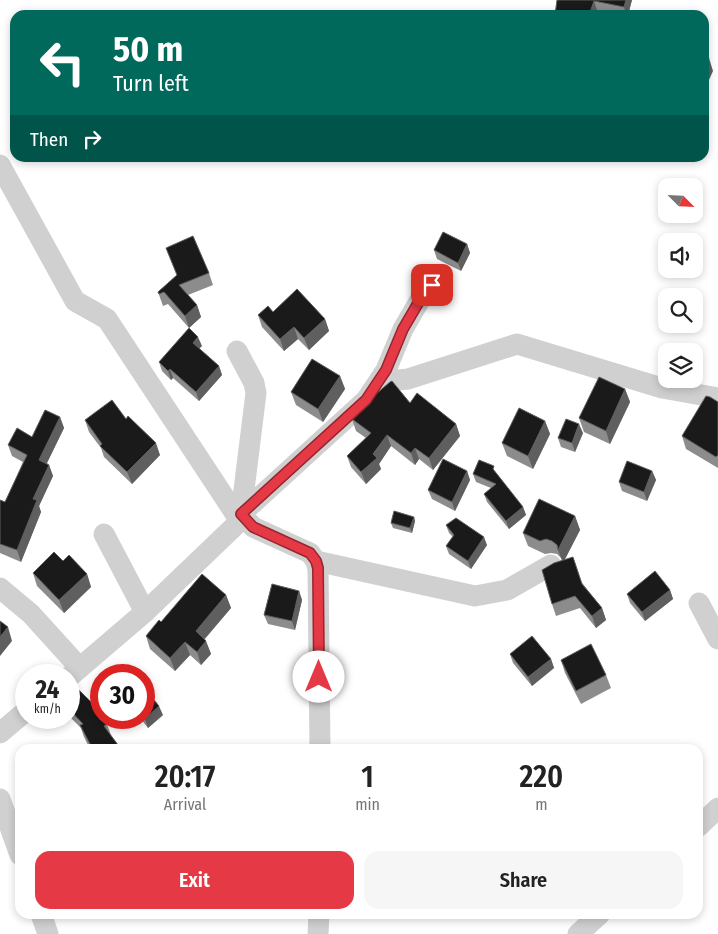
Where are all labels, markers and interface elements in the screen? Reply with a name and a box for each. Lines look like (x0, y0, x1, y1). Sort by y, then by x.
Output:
text: 50 m (113, 28, 183, 70)
icon: left (30, 30, 95, 95)
text: Turn left (113, 70, 189, 97)
icon: right (78, 125, 106, 153)
text: Then (30, 128, 68, 151)
north arrow (658, 178, 702, 222)
map controls (658, 178, 703, 388)
button: sound (658, 233, 703, 278)
pin (411, 264, 453, 306)
icon: arrive (418, 271, 446, 299)
button: search (658, 288, 703, 333)
button: layers (658, 343, 703, 388)
position arrow (292, 650, 344, 702)
speed limit sign: 30 (90, 664, 155, 729)
text: 24 (36, 675, 59, 705)
text: km/h (34, 702, 61, 716)
text: 20:17 (155, 759, 215, 795)
text: 1 (361, 759, 374, 795)
text: 220 (520, 759, 563, 795)
text: Arrival (164, 795, 206, 814)
text: min (355, 795, 380, 814)
text: m (535, 795, 548, 814)
button: Exit (35, 851, 354, 909)
button: Share (364, 851, 683, 909)

